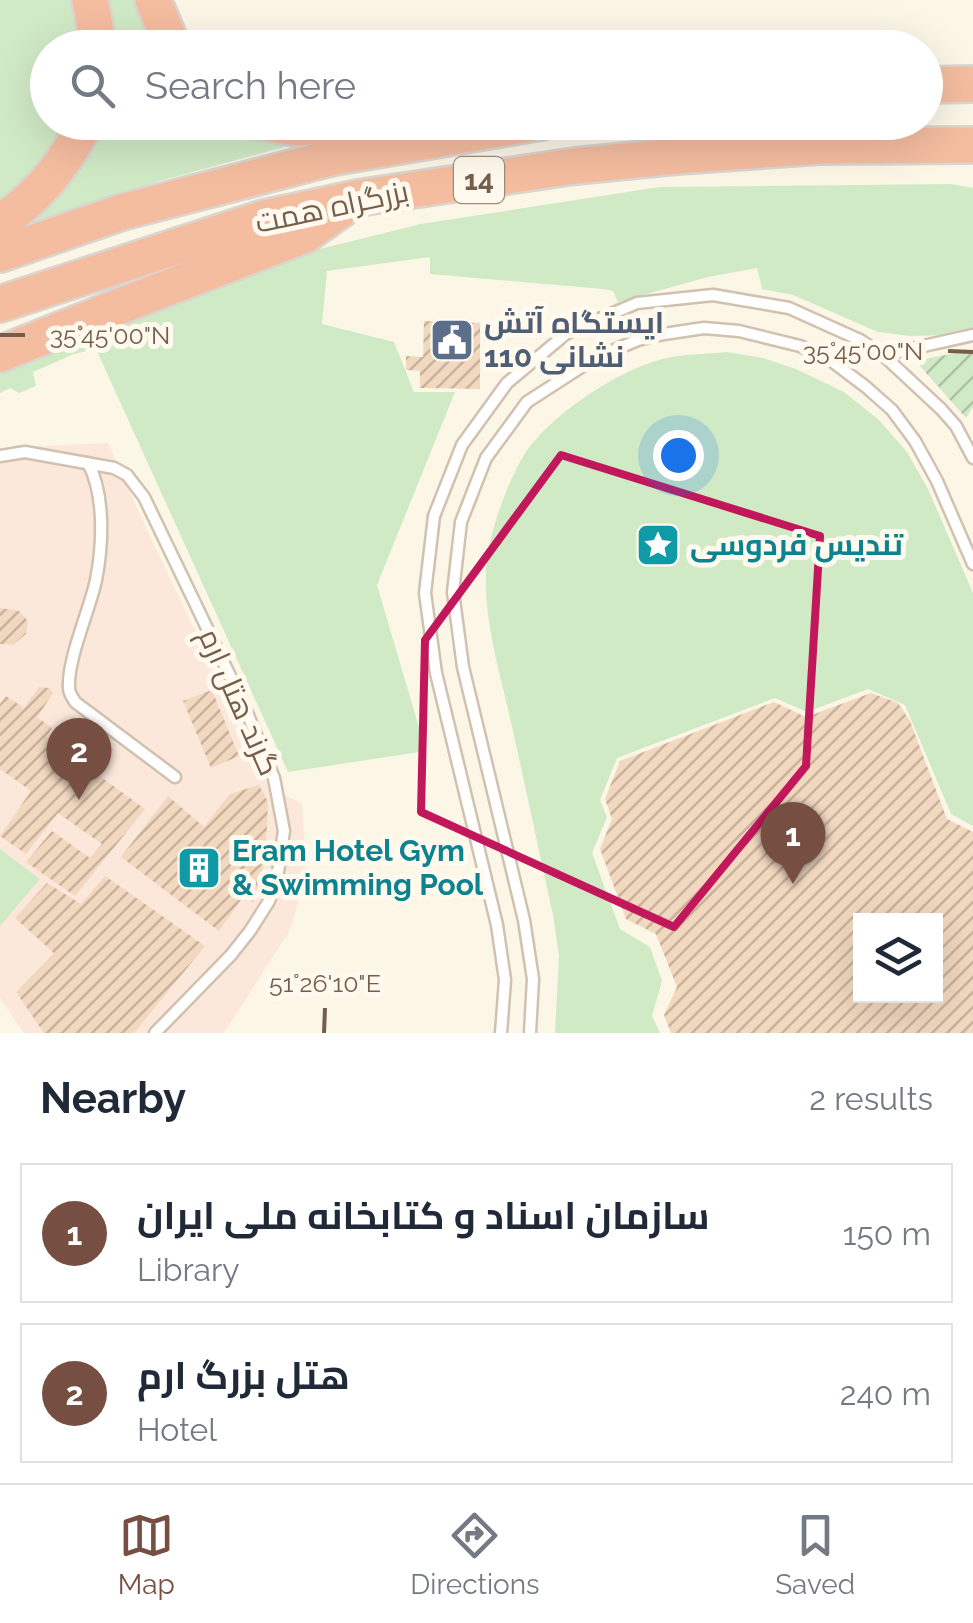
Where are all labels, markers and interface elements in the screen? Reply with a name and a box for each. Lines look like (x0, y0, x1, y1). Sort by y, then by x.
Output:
search box (30, 30, 943, 140)
icon: search (65, 58, 120, 113)
text: Search here (145, 63, 356, 108)
road number: 14 (454, 157, 504, 203)
street label: بزرگراه همت (252, 173, 412, 240)
place label: ایستگاه آتش نشانی 110 (484, 305, 664, 375)
public building icon: ایستگاه آتش نشانی 110 (429, 317, 475, 363)
text: 35°45'00"N (50, 320, 170, 350)
text: 35°45'00"N (803, 336, 923, 366)
your location (653, 430, 704, 481)
place icon: تندیس فردوسی (635, 522, 681, 568)
place label: تندیس فردوسی (690, 527, 904, 563)
street label: گرند هتل ارم (189, 623, 287, 782)
pin: 2 (46, 718, 112, 800)
pin: 1 (760, 802, 826, 884)
place label: Eram Hotel Gym & Swimming Pool (232, 833, 484, 902)
building icon: Eram Hotel Gym & Swimming Pool (176, 845, 222, 891)
map controls (853, 913, 943, 1003)
button: layers (853, 913, 943, 1003)
text: 51°26'10"E (269, 968, 381, 998)
text: Nearby (40, 1074, 186, 1123)
text: 2 results (809, 1080, 933, 1117)
text: سازمان اسناد و کتابخانه ملی ایران (137, 1193, 709, 1238)
text: 1 (67, 1215, 82, 1252)
text: 150 m (843, 1215, 931, 1252)
text: Library (137, 1251, 240, 1288)
text: هتل بزرگ ارم (137, 1353, 350, 1398)
text: 2 (65, 1375, 84, 1412)
text: 240 m (840, 1375, 931, 1412)
text: Hotel (137, 1411, 217, 1448)
tab: Map (118, 1508, 175, 1601)
tab: Directions (410, 1508, 540, 1601)
tab: Saved (775, 1508, 855, 1601)

